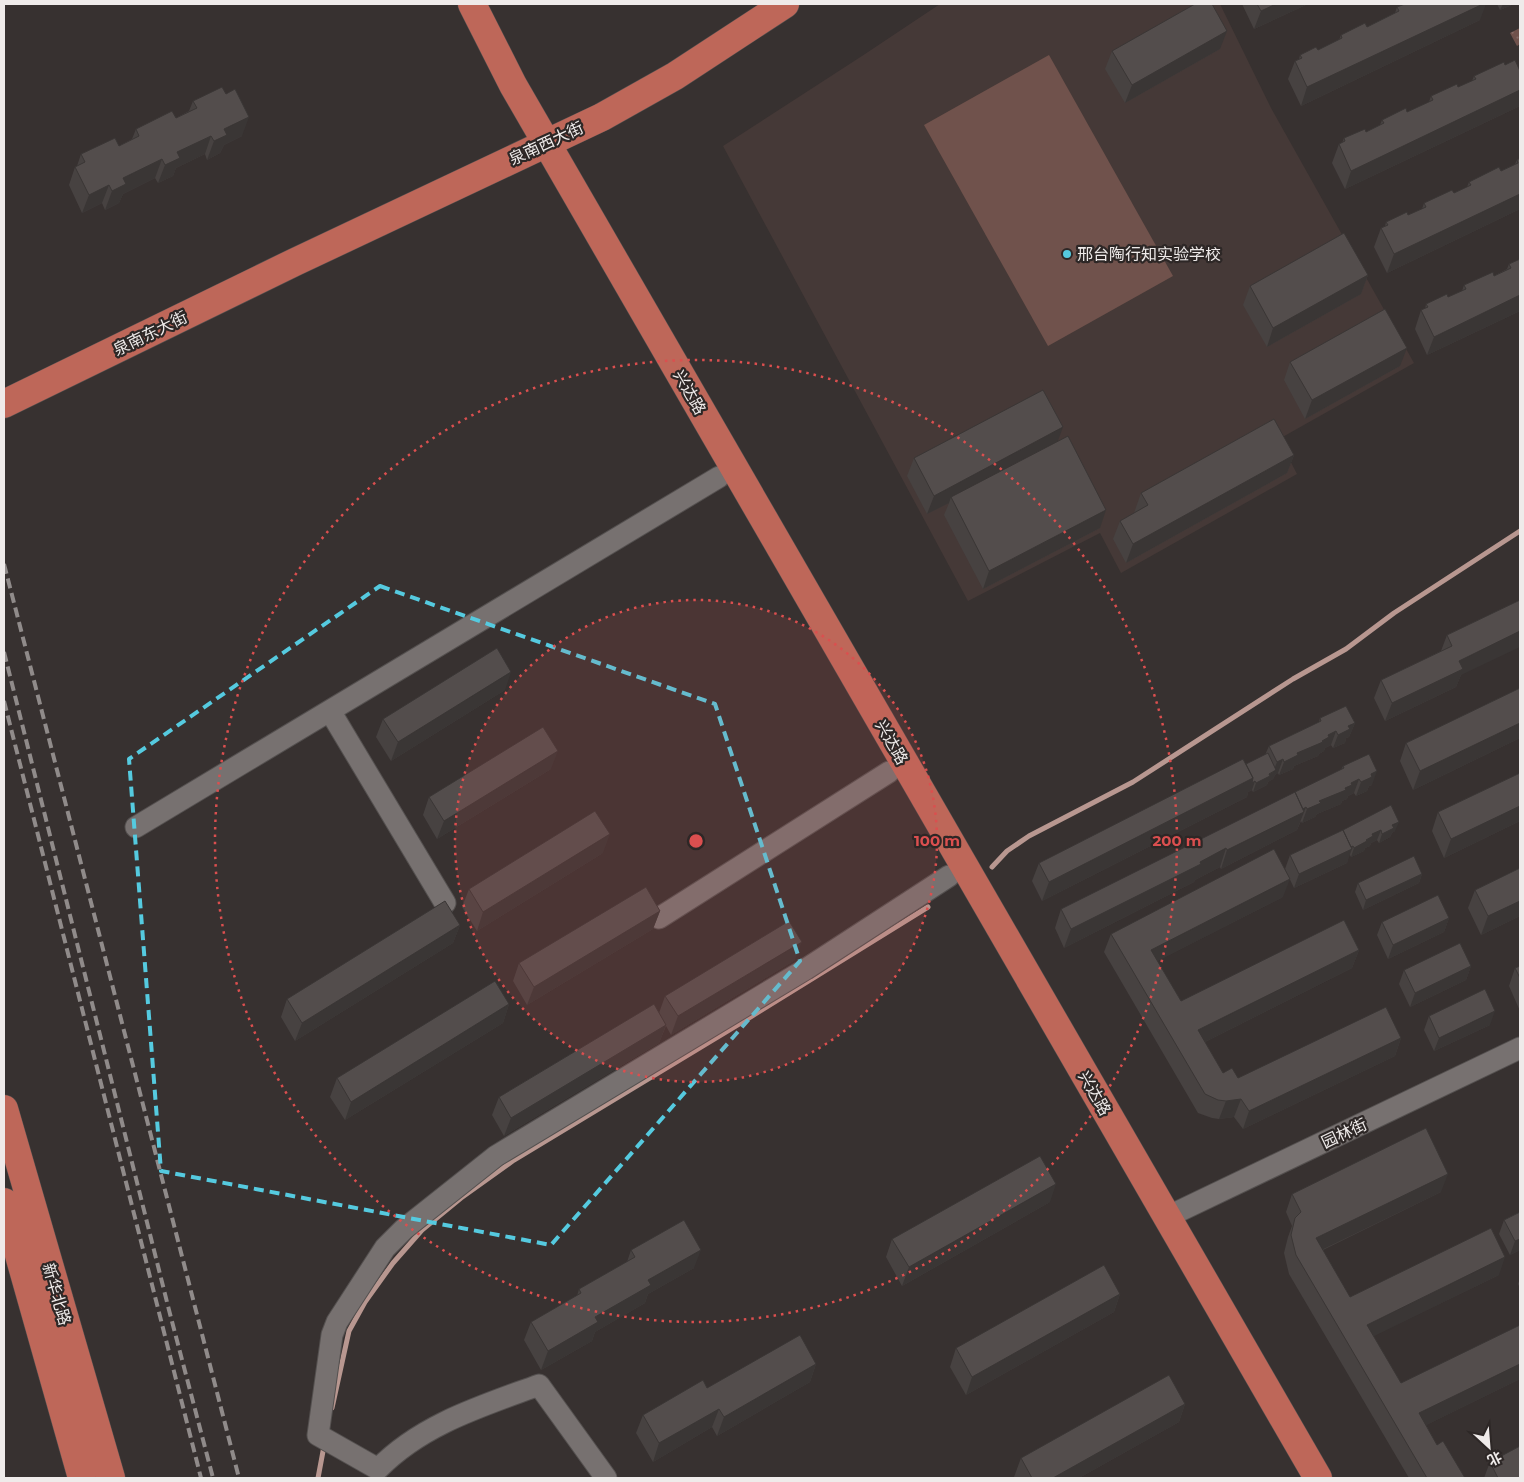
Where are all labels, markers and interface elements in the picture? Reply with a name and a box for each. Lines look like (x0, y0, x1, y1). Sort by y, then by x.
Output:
street label: 泉南西大街 (506, 118, 586, 169)
place label: 邢台陶行知实验学校 (1077, 245, 1221, 264)
marker: 邢台陶行知实验学校 (1061, 248, 1073, 260)
street label: 泉南东大街 (110, 307, 190, 360)
street label: 兴达路 (669, 367, 710, 418)
street label: 兴达路 (871, 717, 912, 768)
text: 100 m (914, 831, 960, 850)
text: 200 m (1152, 831, 1202, 850)
centre of rings (687, 832, 705, 850)
street label: 兴达路 (1074, 1068, 1115, 1119)
street label: 园林街 (1318, 1115, 1370, 1152)
street label: 新华北路 (39, 1261, 74, 1328)
north arrow (1464, 1422, 1514, 1472)
text: 北 (1484, 1448, 1505, 1470)

